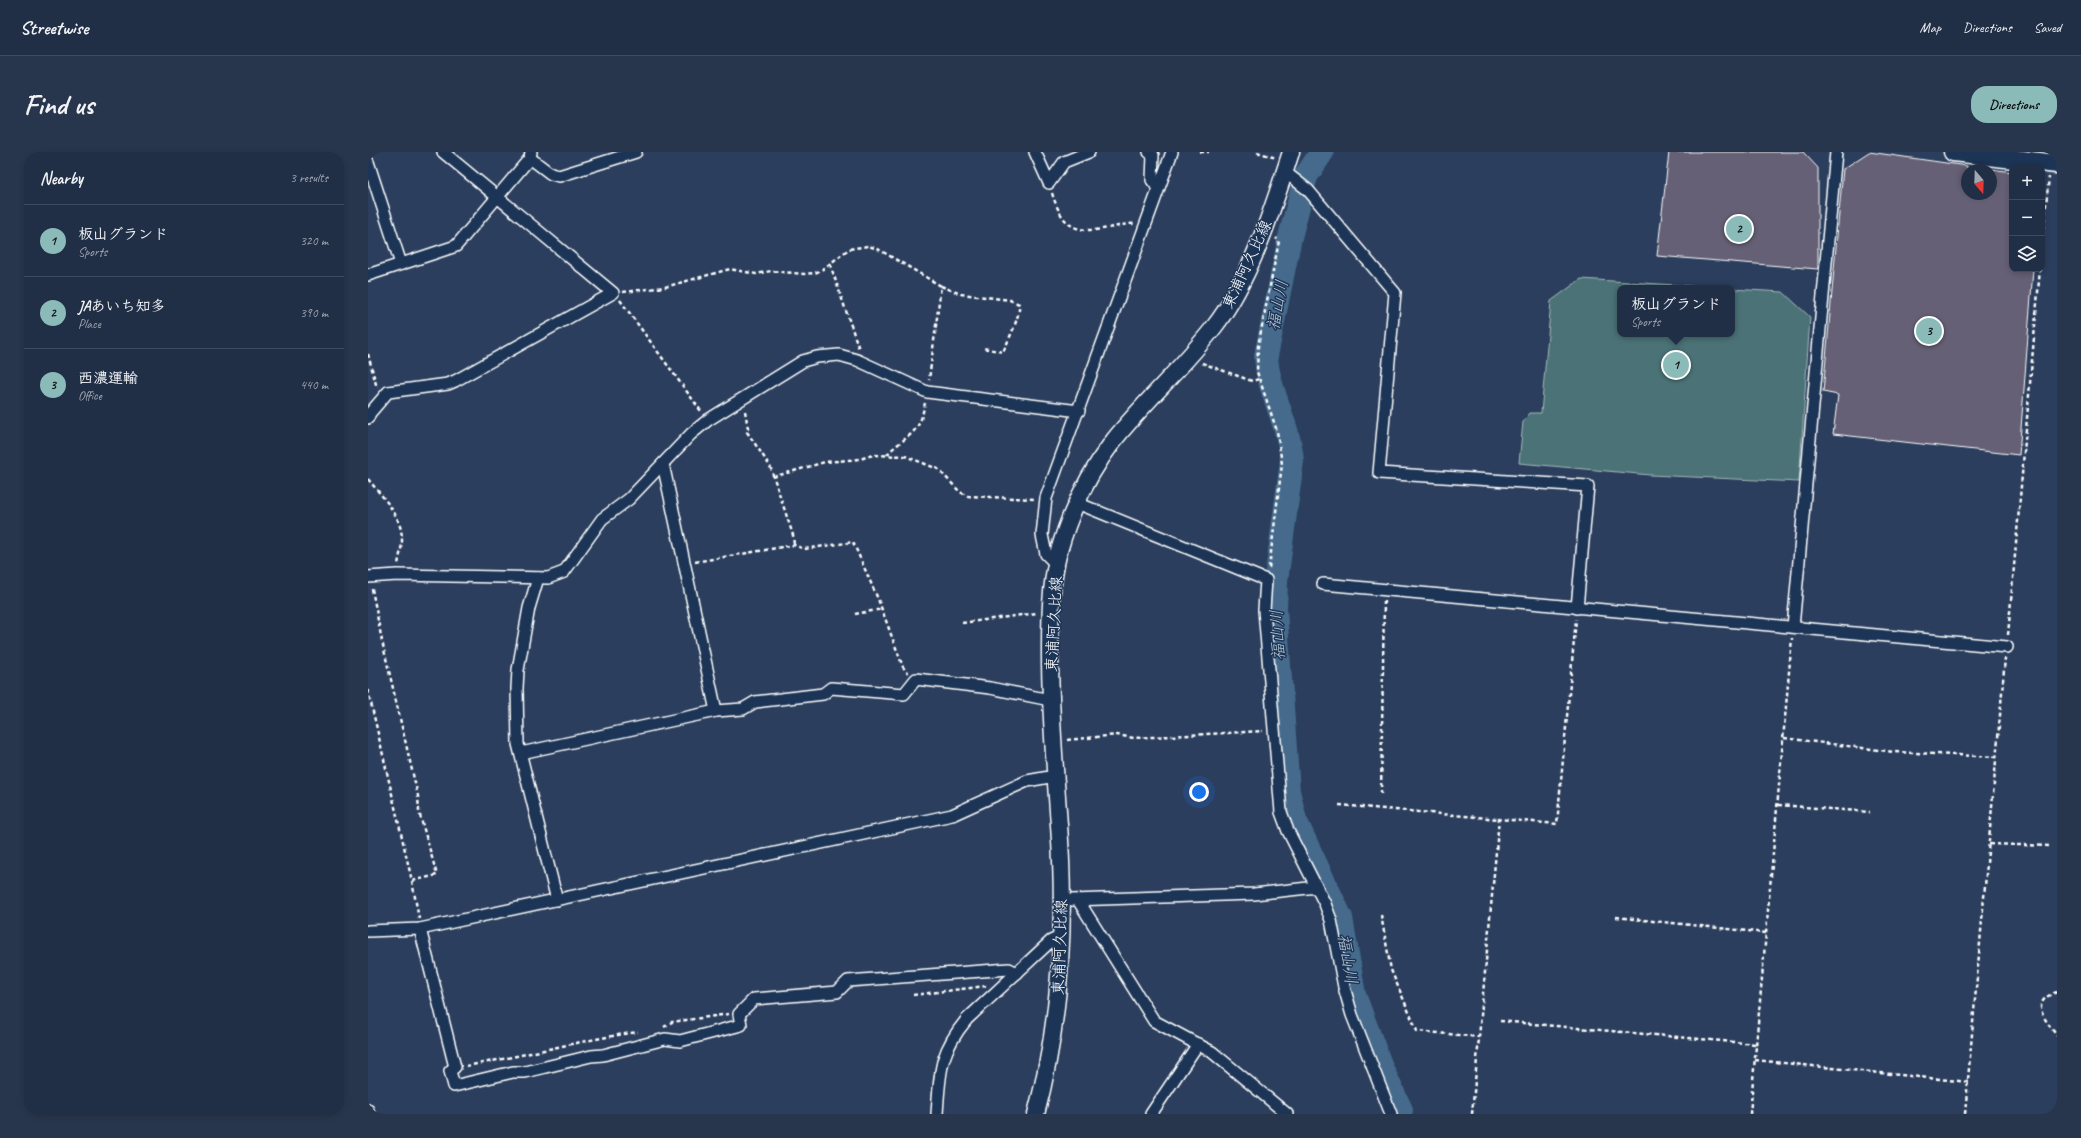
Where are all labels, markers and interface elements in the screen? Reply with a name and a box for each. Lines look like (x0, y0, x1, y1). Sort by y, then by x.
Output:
text: Streetwise (20, 16, 88, 40)
text: Map (1920, 19, 1941, 36)
text: Directions (1963, 19, 2012, 36)
text: Saved (2034, 19, 2061, 36)
button: Directions (1971, 86, 2057, 123)
text: Find us (24, 87, 94, 122)
north arrow (1961, 164, 1997, 200)
map controls (2009, 164, 2045, 272)
button: + (2009, 164, 2045, 200)
text: Nearby (40, 168, 83, 189)
text: 3 results (290, 170, 328, 186)
button: − (2009, 200, 2045, 236)
pin: 2 (1726, 214, 1752, 244)
street label: 東浦阿久比線 (1218, 217, 1276, 312)
text: 板山グランド (78, 225, 168, 244)
text: 1 (50, 233, 56, 249)
text: 320 m (300, 233, 328, 249)
button: layers (2009, 236, 2045, 272)
text: Sports (78, 244, 107, 260)
water label: 福山川 (1262, 278, 1293, 332)
popup (1617, 285, 1735, 337)
text: 板山グランド (1631, 295, 1721, 314)
text: JAあいち知多 (78, 297, 165, 316)
text: 2 (50, 305, 56, 321)
text: 390 m (300, 305, 328, 321)
text: Sports (1631, 314, 1660, 330)
text: Place (78, 316, 101, 332)
pin: 3 (1916, 316, 1942, 346)
pin: 1 (1663, 350, 1689, 380)
text: 西濃運輸 (78, 369, 138, 388)
text: 3 (50, 377, 56, 393)
text: 440 m (300, 377, 328, 393)
text: Office (78, 388, 102, 404)
street label: 東浦阿久比線 (1041, 576, 1066, 673)
water label: 福山川 (1266, 609, 1289, 661)
your location (1189, 782, 1209, 802)
street label: 東浦阿久比線 (1048, 899, 1072, 995)
water label: 福山川 (1333, 932, 1362, 986)

